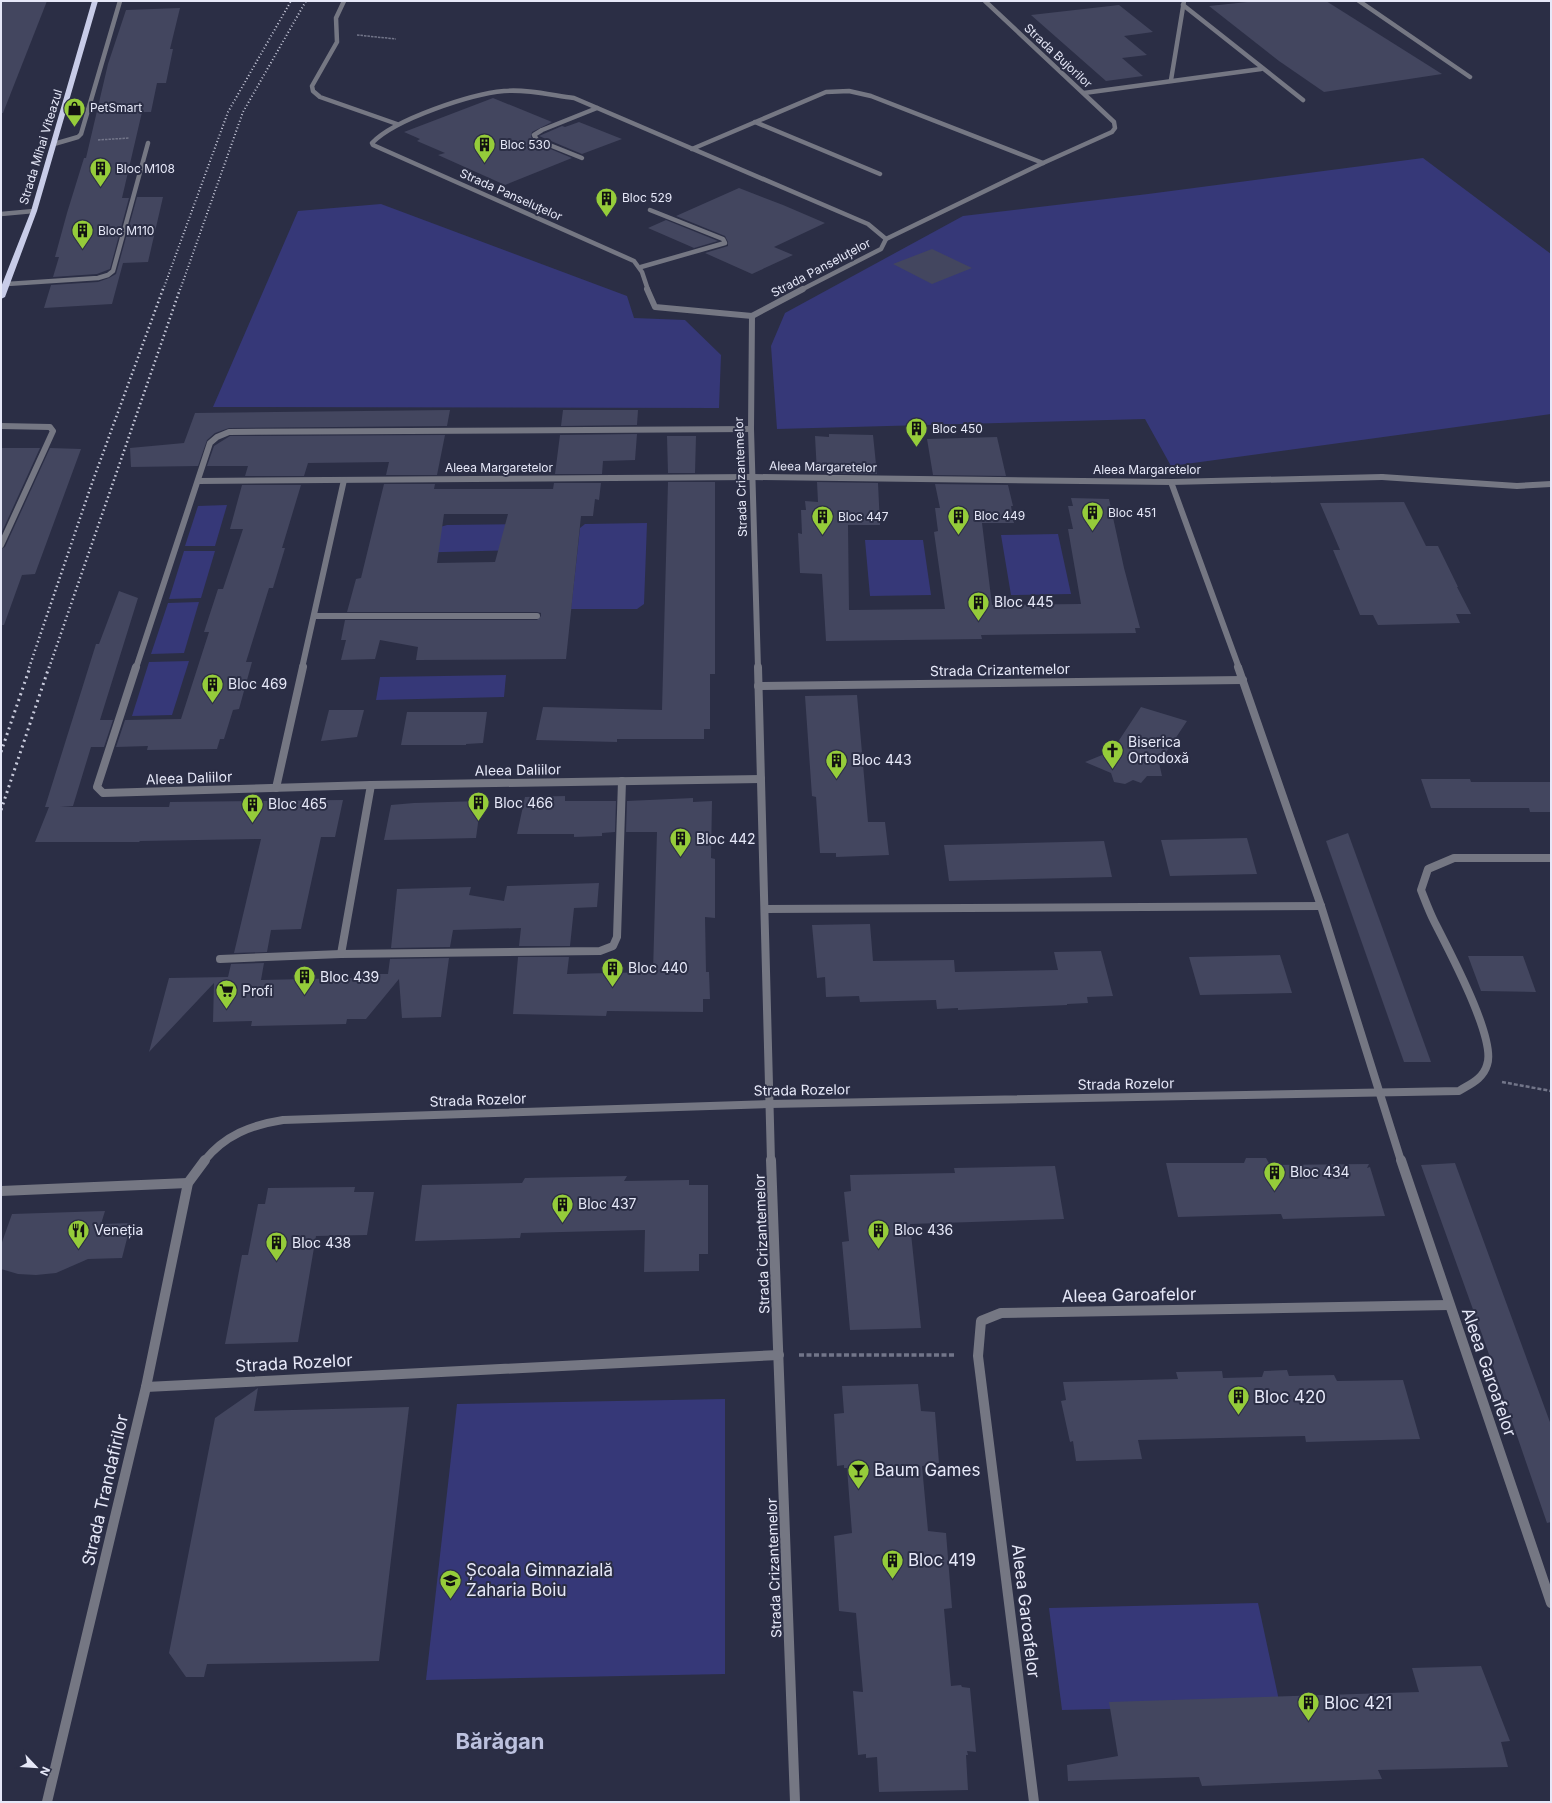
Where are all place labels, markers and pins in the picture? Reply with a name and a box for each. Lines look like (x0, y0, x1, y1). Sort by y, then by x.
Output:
shop icon: PetSmart (62, 95, 88, 128)
place label: PetSmart (90, 100, 142, 115)
building icon: Bloc 530 (472, 132, 498, 165)
place label: Bloc 530 (500, 137, 550, 152)
building icon: Bloc M108 (88, 156, 114, 189)
place label: Bloc M108 (116, 161, 175, 176)
building icon: Bloc 529 (593, 185, 619, 218)
place label: Bloc 529 (622, 190, 672, 205)
building icon: Bloc M110 (70, 218, 96, 251)
place label: Bloc M110 (98, 223, 154, 238)
building icon: Bloc 450 (903, 416, 929, 449)
place label: Bloc 450 (932, 421, 983, 436)
building icon: Bloc 451 (1079, 500, 1105, 533)
building icon: Bloc 449 (945, 503, 971, 536)
building icon: Bloc 447 (809, 504, 835, 537)
place label: Bloc 451 (1108, 505, 1156, 520)
place label: Bloc 449 (974, 508, 1025, 523)
place label: Bloc 447 (838, 509, 889, 524)
building icon: Bloc 445 (966, 589, 992, 622)
place label: Bloc 445 (994, 593, 1053, 610)
building icon: Bloc 469 (200, 671, 226, 704)
place label: Bloc 469 (228, 675, 287, 692)
place label: Biserica Ortodoxă (1128, 733, 1189, 766)
church icon: Biserica Ortodoxă (1099, 737, 1125, 770)
building icon: Bloc 443 (823, 747, 849, 780)
place label: Bloc 443 (852, 751, 912, 768)
building icon: Bloc 466 (465, 790, 491, 823)
building icon: Bloc 465 (240, 791, 266, 824)
place label: Bloc 466 (494, 794, 553, 811)
place label: Bloc 465 (268, 795, 327, 812)
building icon: Bloc 442 (667, 826, 693, 859)
place label: Bloc 442 (696, 830, 756, 847)
building icon: Bloc 440 (599, 955, 625, 988)
place label: Bloc 440 (628, 959, 688, 976)
building icon: Bloc 439 (291, 964, 317, 997)
place label: Bloc 439 (320, 968, 379, 985)
supermarket icon: Profi (214, 978, 240, 1011)
place label: Profi (242, 982, 273, 999)
building icon: Bloc 434 (1262, 1159, 1288, 1192)
place label: Bloc 434 (1290, 1163, 1350, 1180)
building icon: Bloc 437 (550, 1191, 576, 1224)
place label: Bloc 437 (578, 1195, 637, 1212)
restaurant icon: Veneția (66, 1217, 92, 1250)
building icon: Bloc 436 (865, 1217, 891, 1250)
place label: Veneția (94, 1221, 143, 1239)
place label: Bloc 436 (894, 1221, 953, 1238)
building icon: Bloc 438 (263, 1230, 289, 1263)
place label: Bloc 438 (292, 1234, 351, 1251)
building icon: Bloc 420 (1226, 1384, 1252, 1417)
place label: Bloc 420 (1254, 1387, 1326, 1407)
bar icon: Baum Games (845, 1457, 871, 1490)
place label: Baum Games (874, 1460, 980, 1480)
building icon: Bloc 419 (880, 1547, 906, 1580)
place label: Bloc 419 (908, 1550, 976, 1570)
place label: Școala Gimnazială Zaharia Boiu (466, 1560, 613, 1600)
school or university icon: Școala Gimnazială Zaharia Boiu (438, 1567, 464, 1600)
building icon: Bloc 421 (1295, 1690, 1321, 1723)
place label: Bloc 421 (1324, 1693, 1392, 1713)

